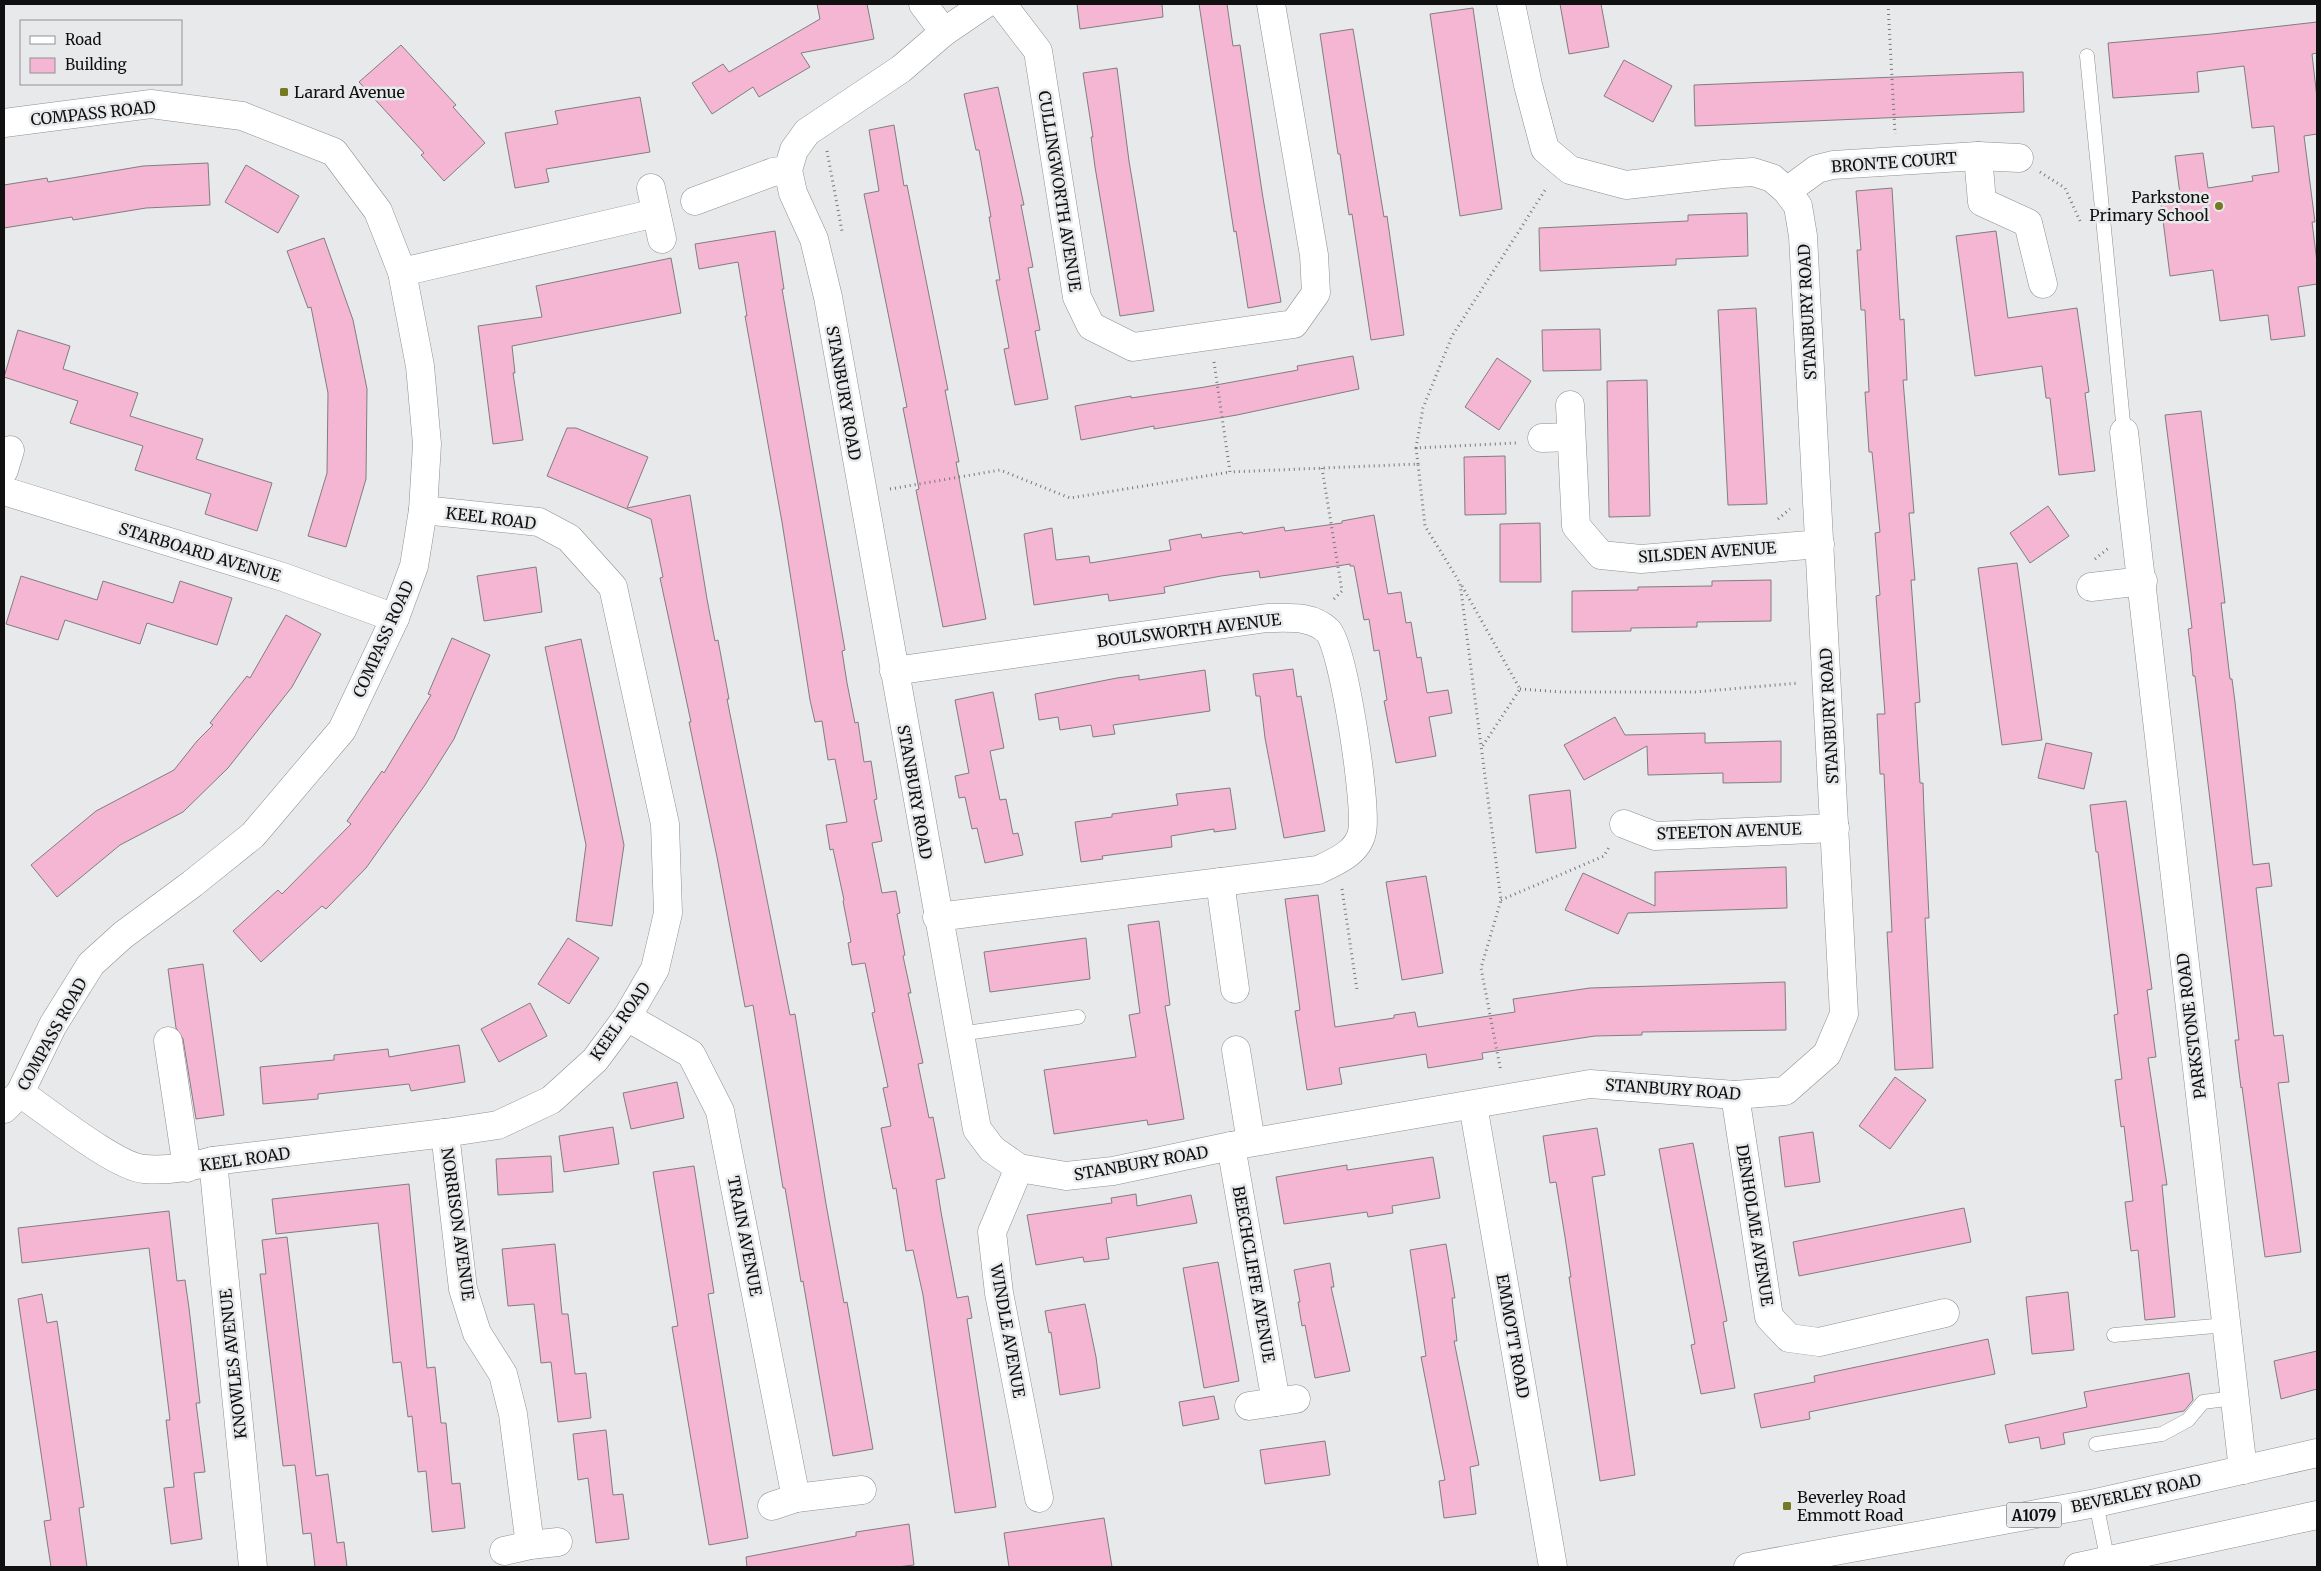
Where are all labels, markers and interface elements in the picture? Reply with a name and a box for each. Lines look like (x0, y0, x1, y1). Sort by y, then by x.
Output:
legend (20, 20, 182, 85)
text: Road (65, 30, 101, 49)
text: Building (65, 55, 127, 74)
place label: Larard Avenue (294, 82, 405, 102)
marker: Larard Avenue (278, 86, 290, 98)
street label: CULLINGWORTH AVENUE (1034, 89, 1086, 294)
street label: COMPASS ROAD (29, 96, 157, 130)
street label: BRONTE COURT (1830, 148, 1958, 176)
place label: Parkstone Primary School (2089, 187, 2209, 225)
marker: Parkstone Primary School (2213, 200, 2225, 212)
street label: STANBURY ROAD (1793, 244, 1821, 380)
street label: STANBURY ROAD (822, 324, 866, 462)
street label: KEEL ROAD (445, 503, 537, 533)
street label: STARBOARD AVENUE (117, 518, 284, 586)
street label: SILSDEN AVENUE (1637, 537, 1777, 567)
street label: COMPASS ROAD (348, 578, 418, 700)
street label: BOULSWORTH AVENUE (1096, 609, 1283, 651)
street label: STANBURY ROAD (1815, 648, 1843, 784)
street label: STANBURY ROAD (893, 723, 937, 861)
street label: STEETON AVENUE (1656, 818, 1803, 844)
street label: PARKSTONE ROAD (2172, 952, 2210, 1100)
street label: COMPASS ROAD (13, 974, 91, 1094)
street label: KEEL ROAD (586, 978, 654, 1064)
street label: STANBURY ROAD (1604, 1074, 1742, 1104)
street label: STANBURY ROAD (1072, 1141, 1210, 1185)
street label: KEEL ROAD (198, 1143, 292, 1175)
street label: DENHOLME AVENUE (1732, 1143, 1778, 1308)
street label: NORRISON AVENUE (437, 1146, 479, 1303)
street label: TRAIN AVENUE (724, 1174, 767, 1299)
street label: BEECHCLIFFE AVENUE (1229, 1184, 1280, 1365)
street label: WINDLE AVENUE (986, 1262, 1030, 1400)
street label: EMMOTT ROAD (1492, 1272, 1534, 1400)
street label: KNOWLES AVENUE (215, 1287, 251, 1440)
street label: BEVERLEY ROAD (2069, 1469, 2203, 1517)
place label: Beverley Road Emmott Road (1797, 1487, 1906, 1525)
marker: Beverley Road Emmott Road (1781, 1500, 1793, 1512)
road number: A1079 (2006, 1502, 2062, 1528)

